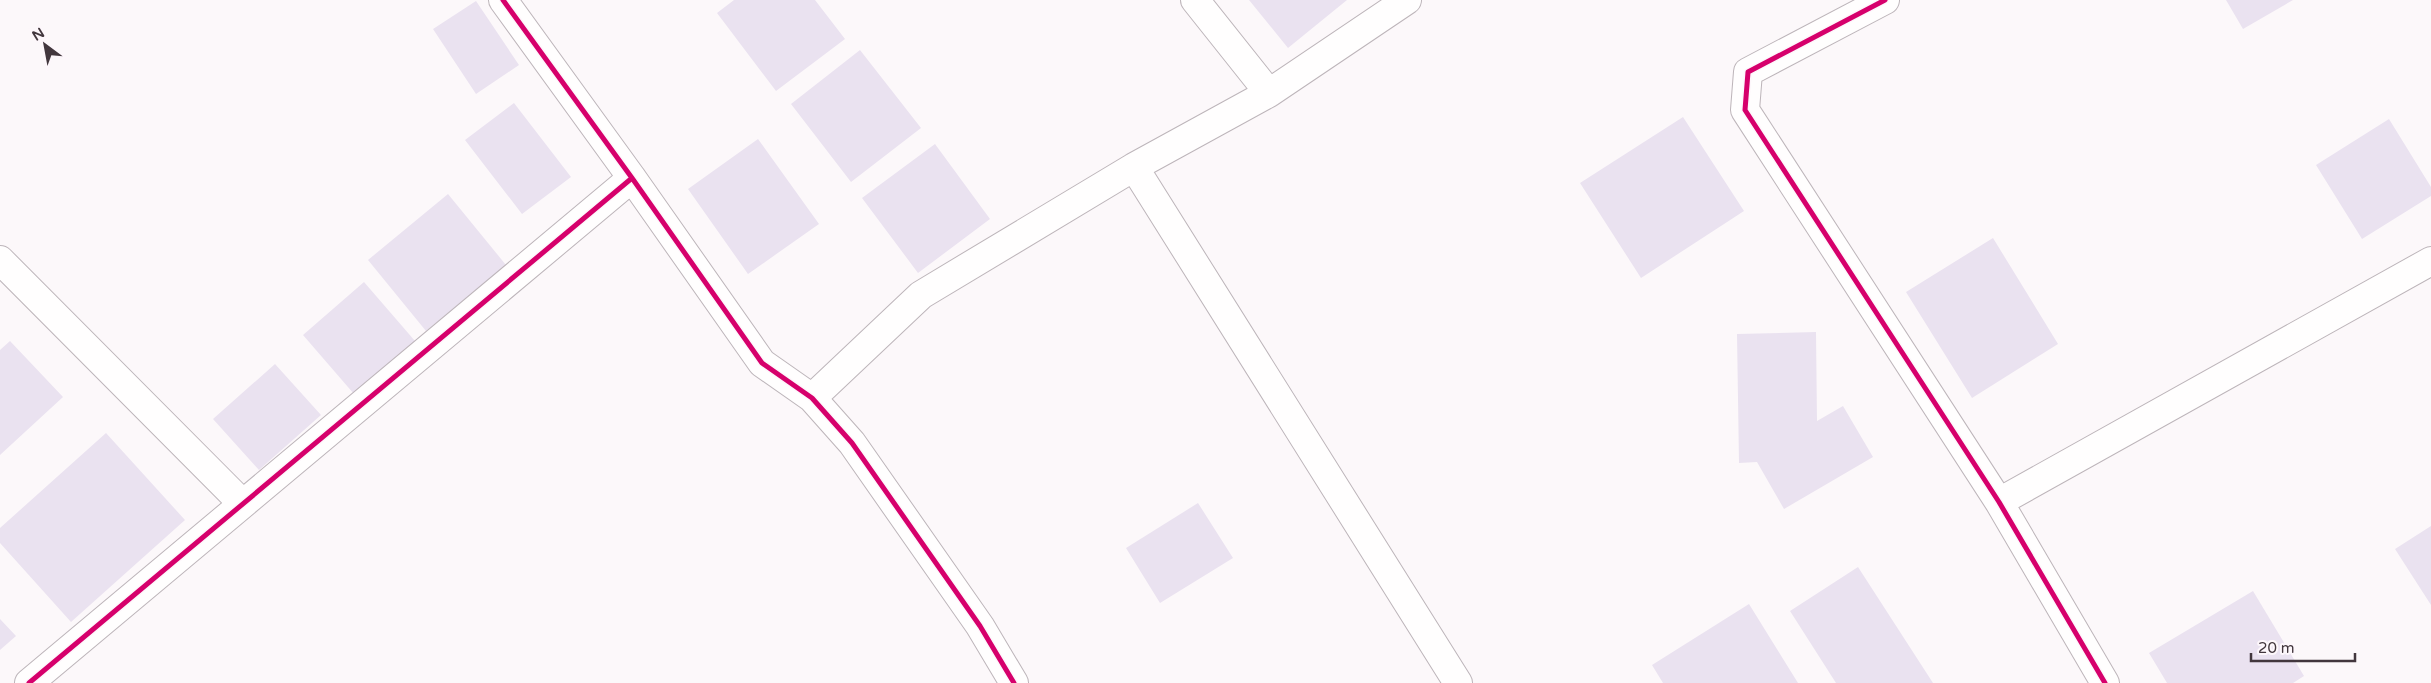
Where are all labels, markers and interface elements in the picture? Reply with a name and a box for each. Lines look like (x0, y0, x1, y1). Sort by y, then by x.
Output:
north arrow (20, 20, 70, 70)
text: N (29, 24, 48, 45)
scale bar (2251, 630, 2355, 662)
text: 20 m (2258, 639, 2295, 657)

